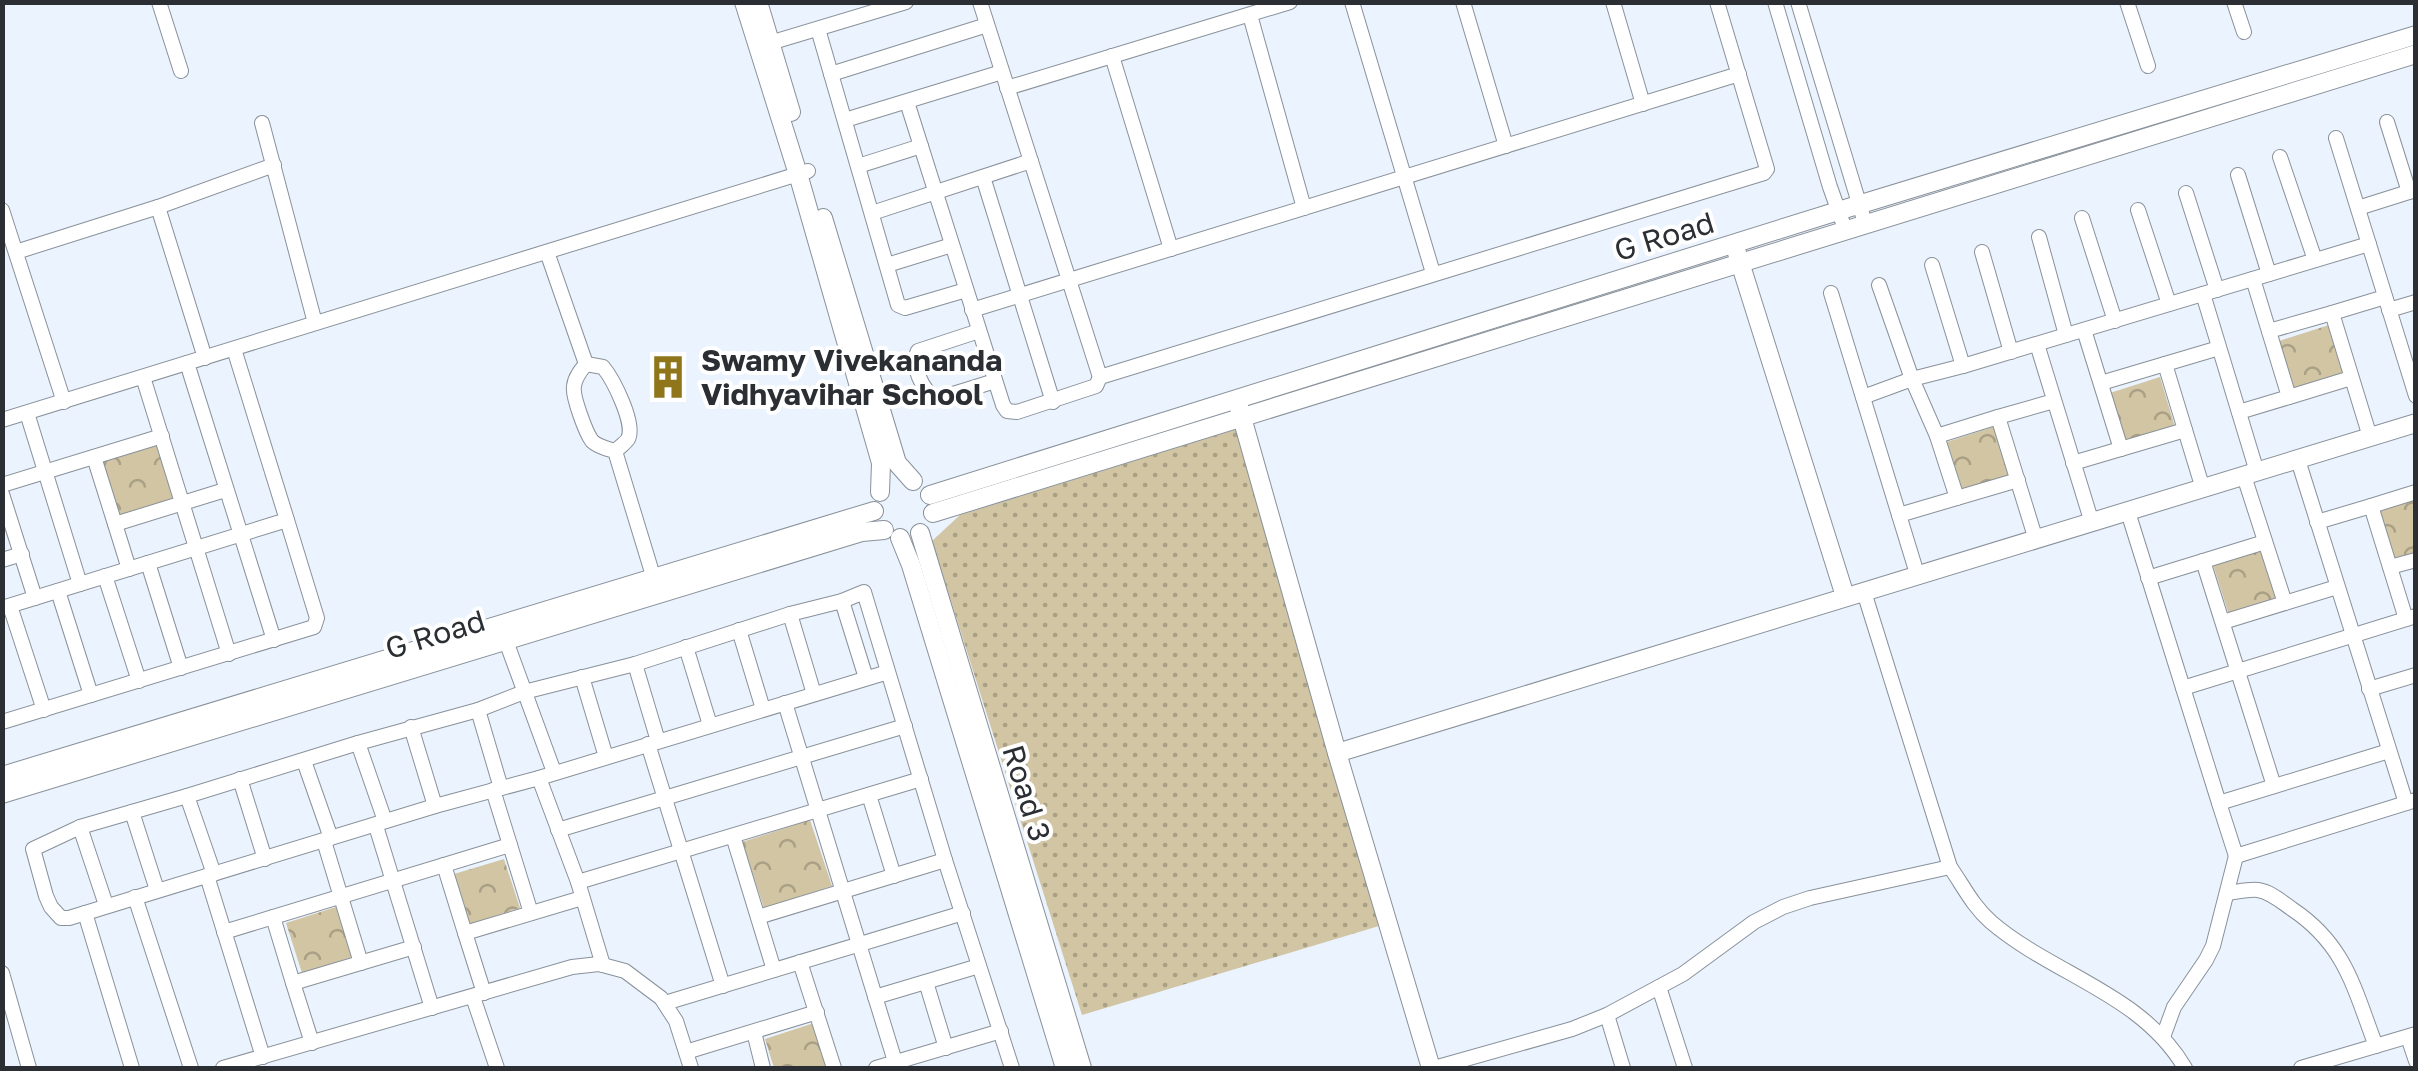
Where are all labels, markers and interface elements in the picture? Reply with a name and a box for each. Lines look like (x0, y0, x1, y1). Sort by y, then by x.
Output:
street label: G Road (1610, 204, 1718, 268)
place label: Swamy Vivekananda Vidhyavihar School (701, 342, 1002, 412)
building icon: Swamy Vivekananda Vidhyavihar School (644, 353, 692, 401)
street label: G Road (381, 602, 489, 666)
street label: Road 3 (995, 741, 1059, 845)

